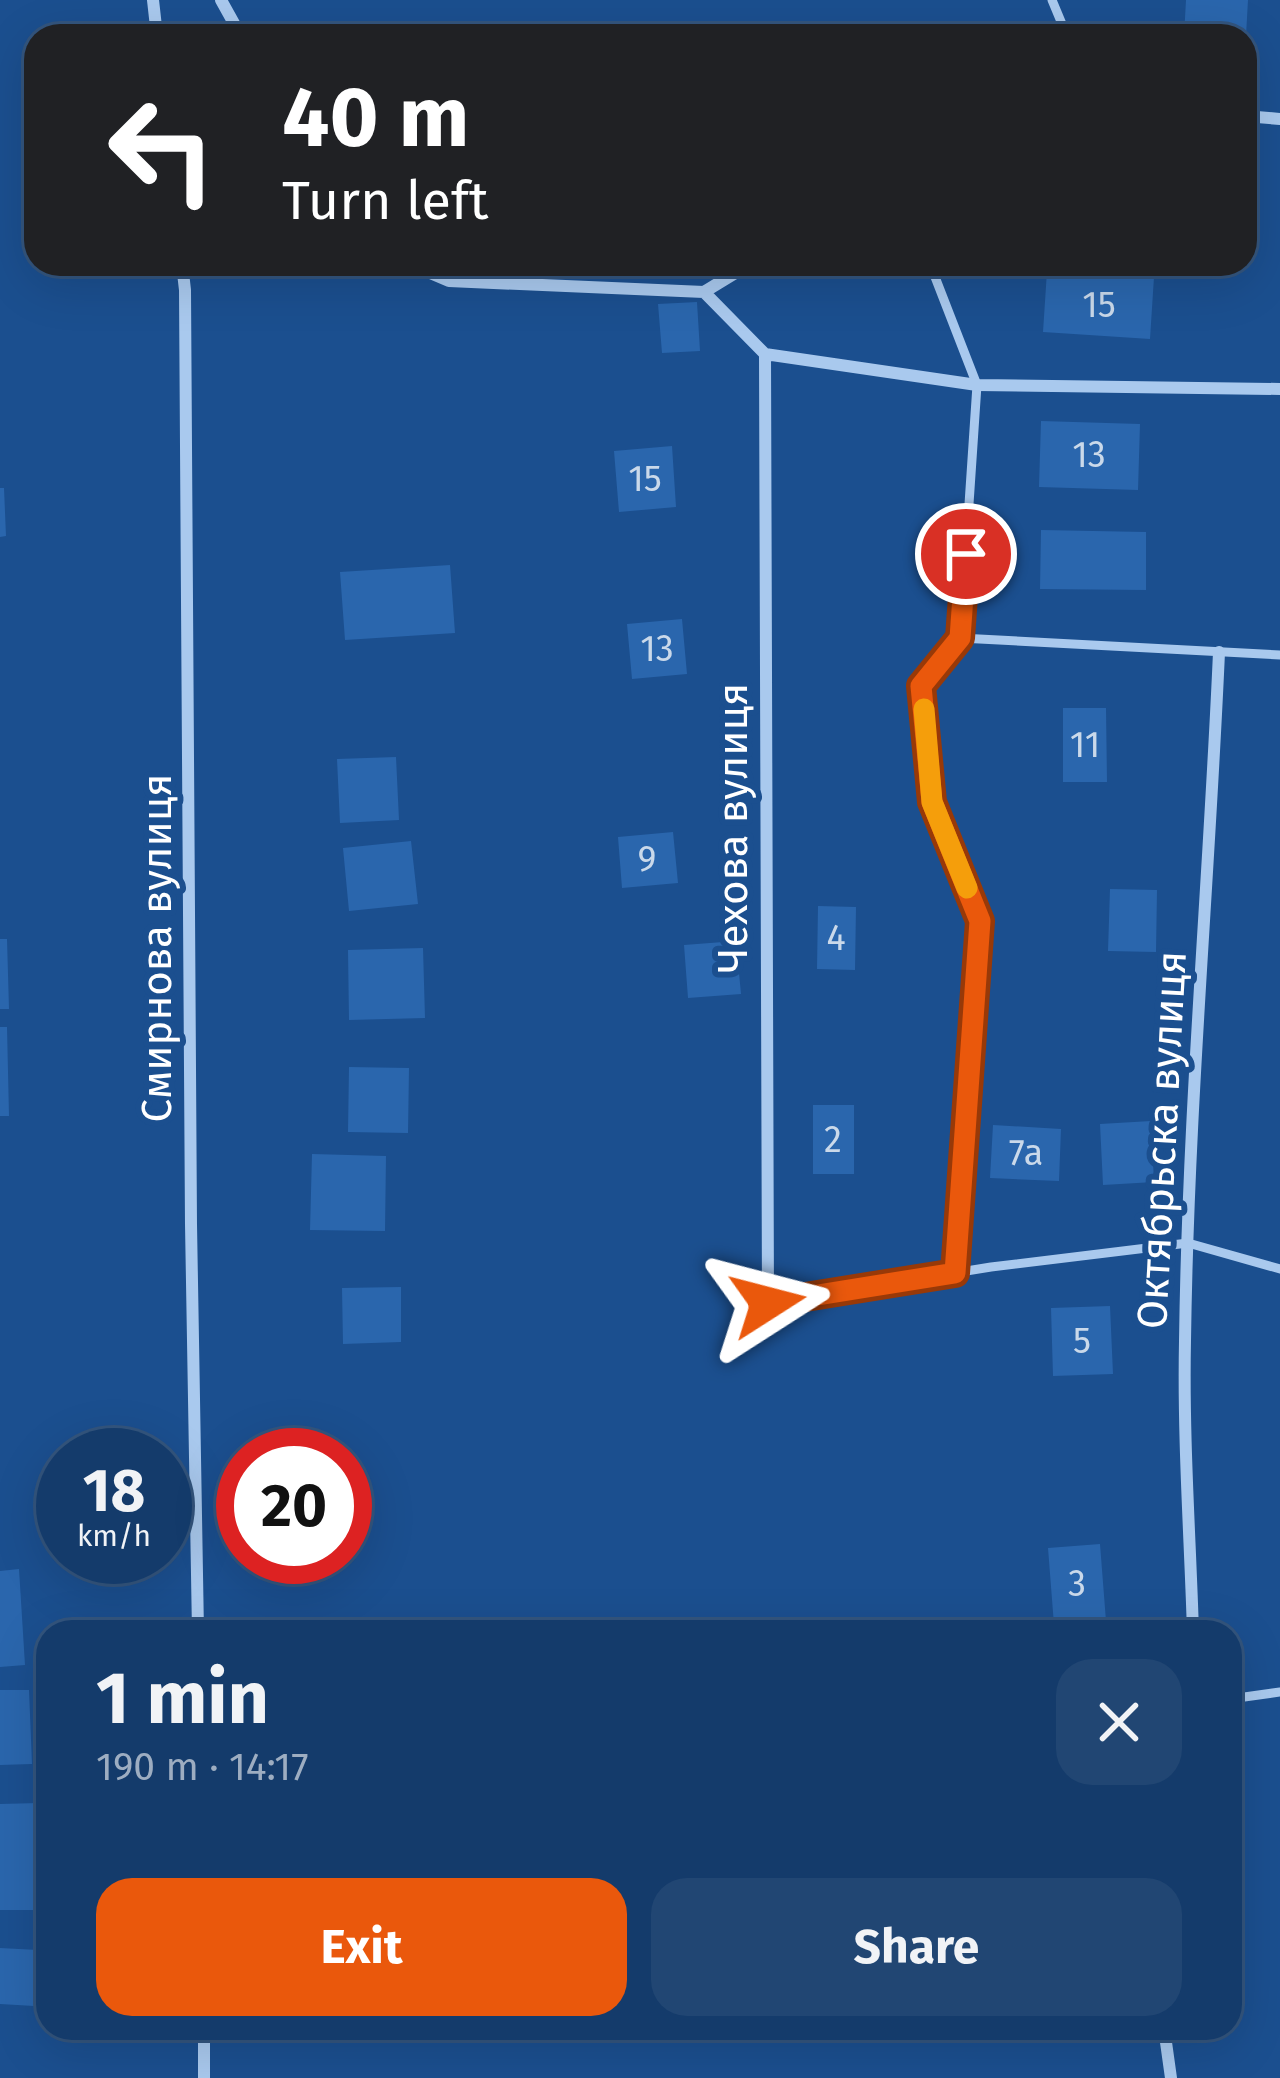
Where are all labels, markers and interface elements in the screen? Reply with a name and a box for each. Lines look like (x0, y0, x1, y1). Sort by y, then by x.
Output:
text: 40 m (282, 67, 470, 168)
icon: left (84, 72, 240, 228)
text: Turn left (282, 169, 489, 233)
house number: 15 (1082, 283, 1116, 327)
house number: 13 (1072, 433, 1106, 477)
house number: 15 (628, 457, 662, 501)
pin (915, 503, 1017, 605)
icon: arrive (933, 521, 999, 587)
house number: 13 (640, 627, 674, 671)
street label: Чехова вулиця (708, 683, 758, 973)
house number: 11 (1070, 723, 1100, 767)
street label: Смирнова вулиця (132, 774, 182, 1122)
house number: 9 (638, 838, 656, 882)
house number: 4 (826, 916, 846, 960)
street label: Октябрьска вулиця (1127, 950, 1197, 1330)
house number: 2 (824, 1118, 842, 1162)
house number: 7а (1009, 1131, 1043, 1175)
position arrow (705, 1240, 831, 1366)
house number: 5 (1073, 1319, 1091, 1363)
speed limit sign: 20 (216, 1428, 372, 1584)
text: 18 (83, 1455, 145, 1527)
text: km/h (77, 1518, 151, 1554)
house number: 3 (1068, 1562, 1086, 1606)
text: 1 min (96, 1656, 269, 1742)
button: close (1056, 1659, 1182, 1785)
text: 190 m · 14:17 (96, 1744, 309, 1790)
button: Exit (96, 1878, 627, 2016)
button: Share (651, 1878, 1182, 2016)

